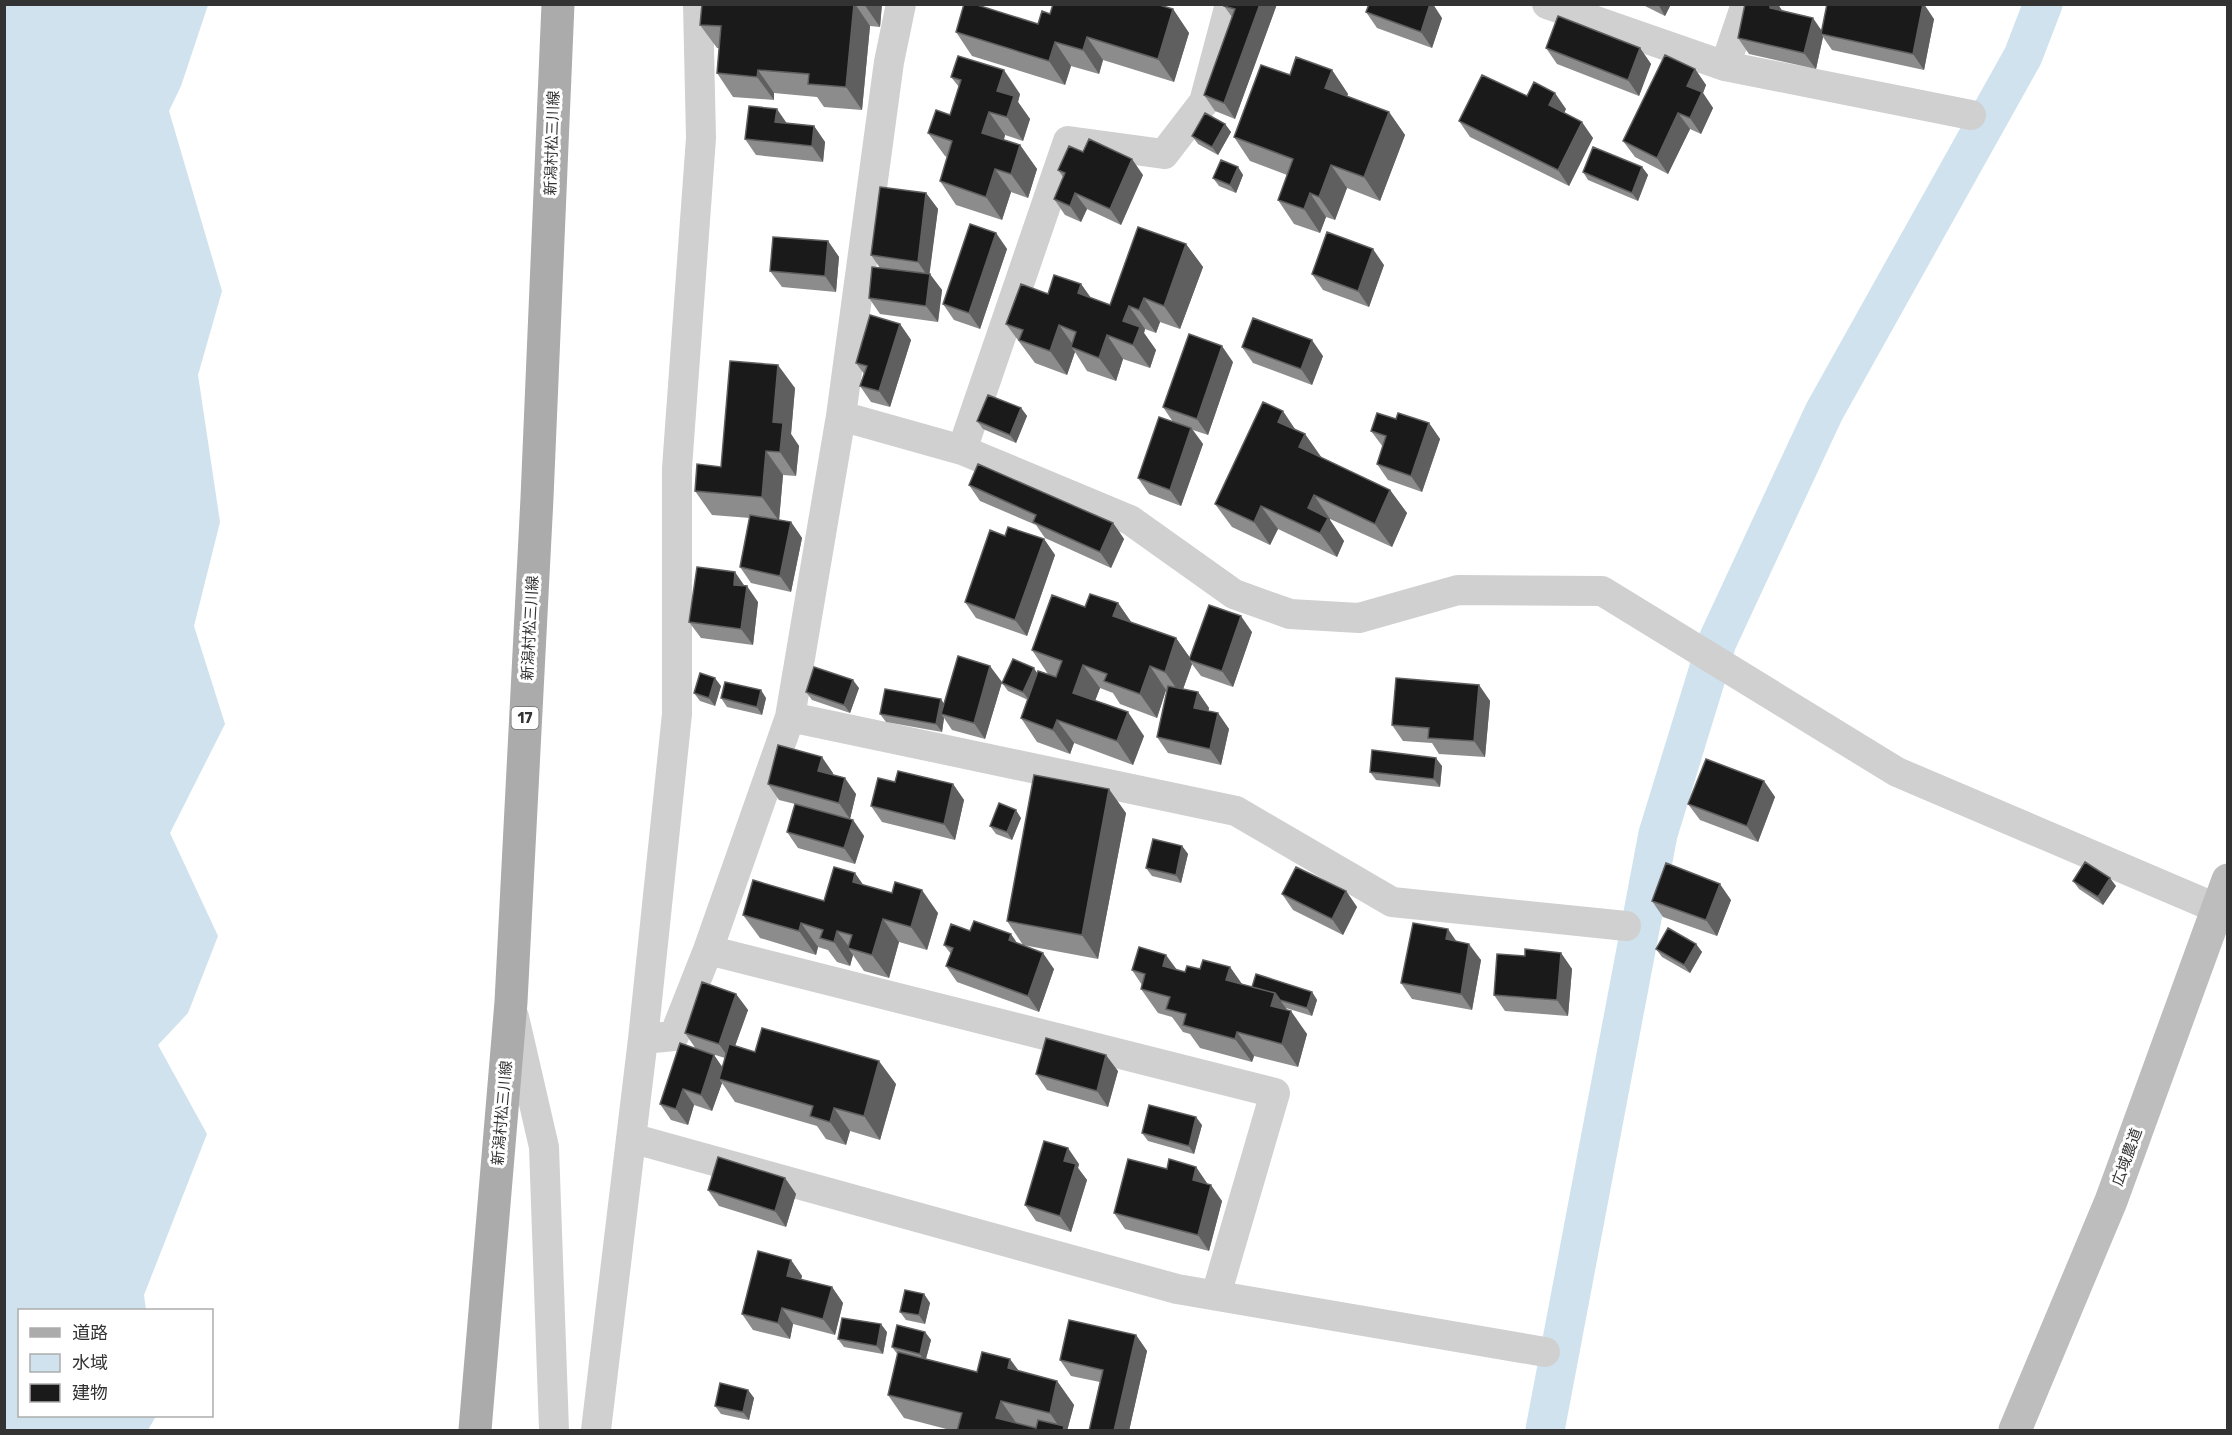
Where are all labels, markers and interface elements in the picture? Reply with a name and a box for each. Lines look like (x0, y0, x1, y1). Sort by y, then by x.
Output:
street label: 新潟村松三川線 (541, 90, 563, 196)
street label: 新潟村松三川線 (518, 575, 542, 681)
road number: 17 (512, 707, 538, 729)
street label: 新潟村松三川線 (488, 1060, 516, 1166)
street label: 広域農道 (2108, 1126, 2146, 1188)
legend (18, 1309, 213, 1417)
text: 道路 (72, 1322, 108, 1344)
text: 水域 (72, 1352, 108, 1374)
text: 建物 (72, 1382, 108, 1404)

